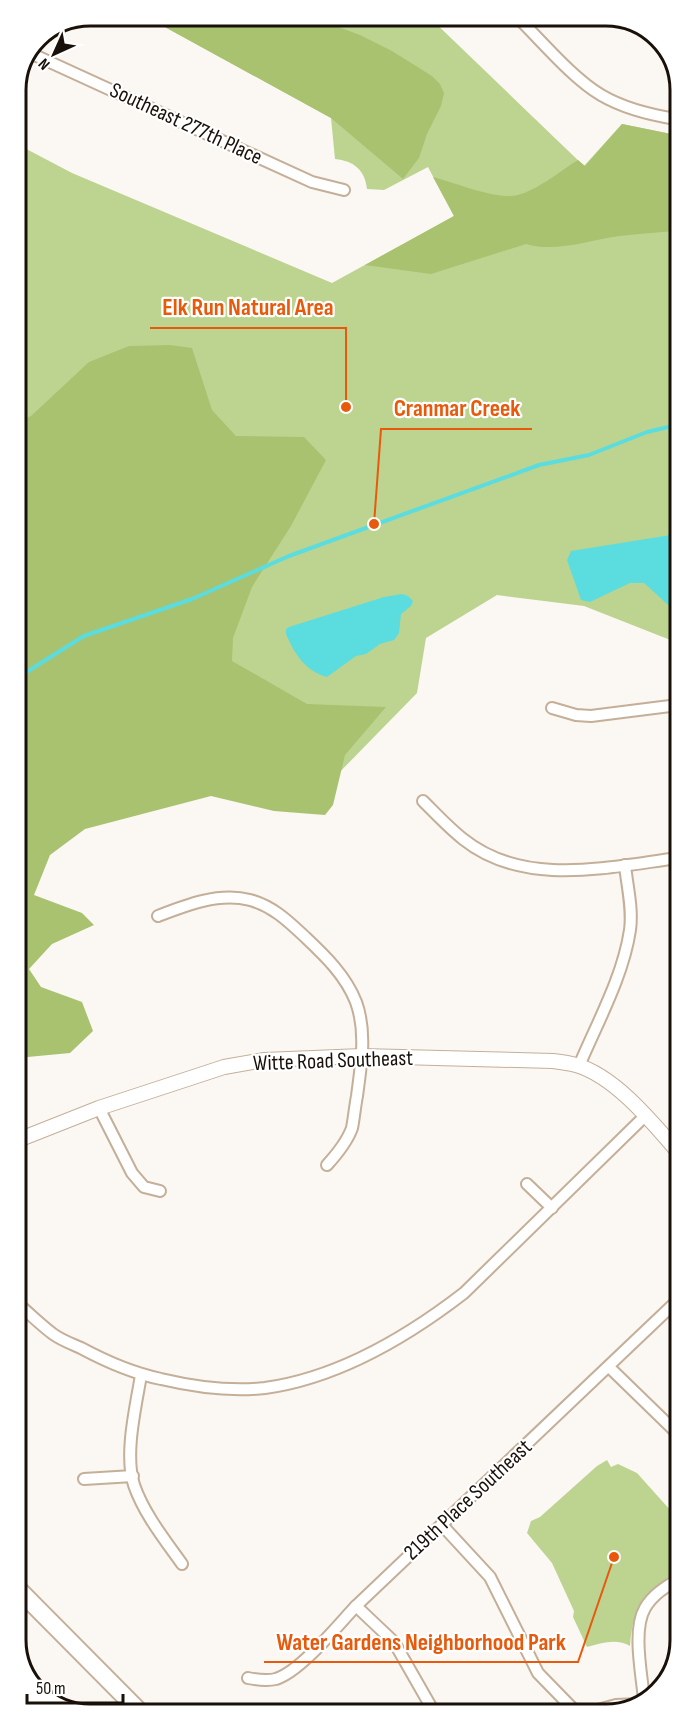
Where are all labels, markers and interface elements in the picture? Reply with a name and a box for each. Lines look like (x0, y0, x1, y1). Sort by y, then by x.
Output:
north arrow (24, 24, 84, 84)
text: N (35, 54, 54, 73)
street label: Southeast 277th Place (105, 77, 267, 171)
callout: Elk Run Natural Area (150, 286, 346, 328)
text: Elk Run Natural Area (162, 293, 334, 322)
callout: Cranmar Creek (381, 387, 532, 429)
text: Cranmar Creek (394, 394, 520, 423)
street label: Witte Road Southeast (253, 1045, 414, 1077)
street label: 219th Place Southeast (398, 1434, 538, 1566)
callout: Water Gardens Neighborhood Park (264, 1620, 578, 1662)
text: Water Gardens Neighborhood Park (276, 1628, 566, 1657)
scale bar (27, 1667, 123, 1705)
text: 50 m (36, 1678, 66, 1699)

